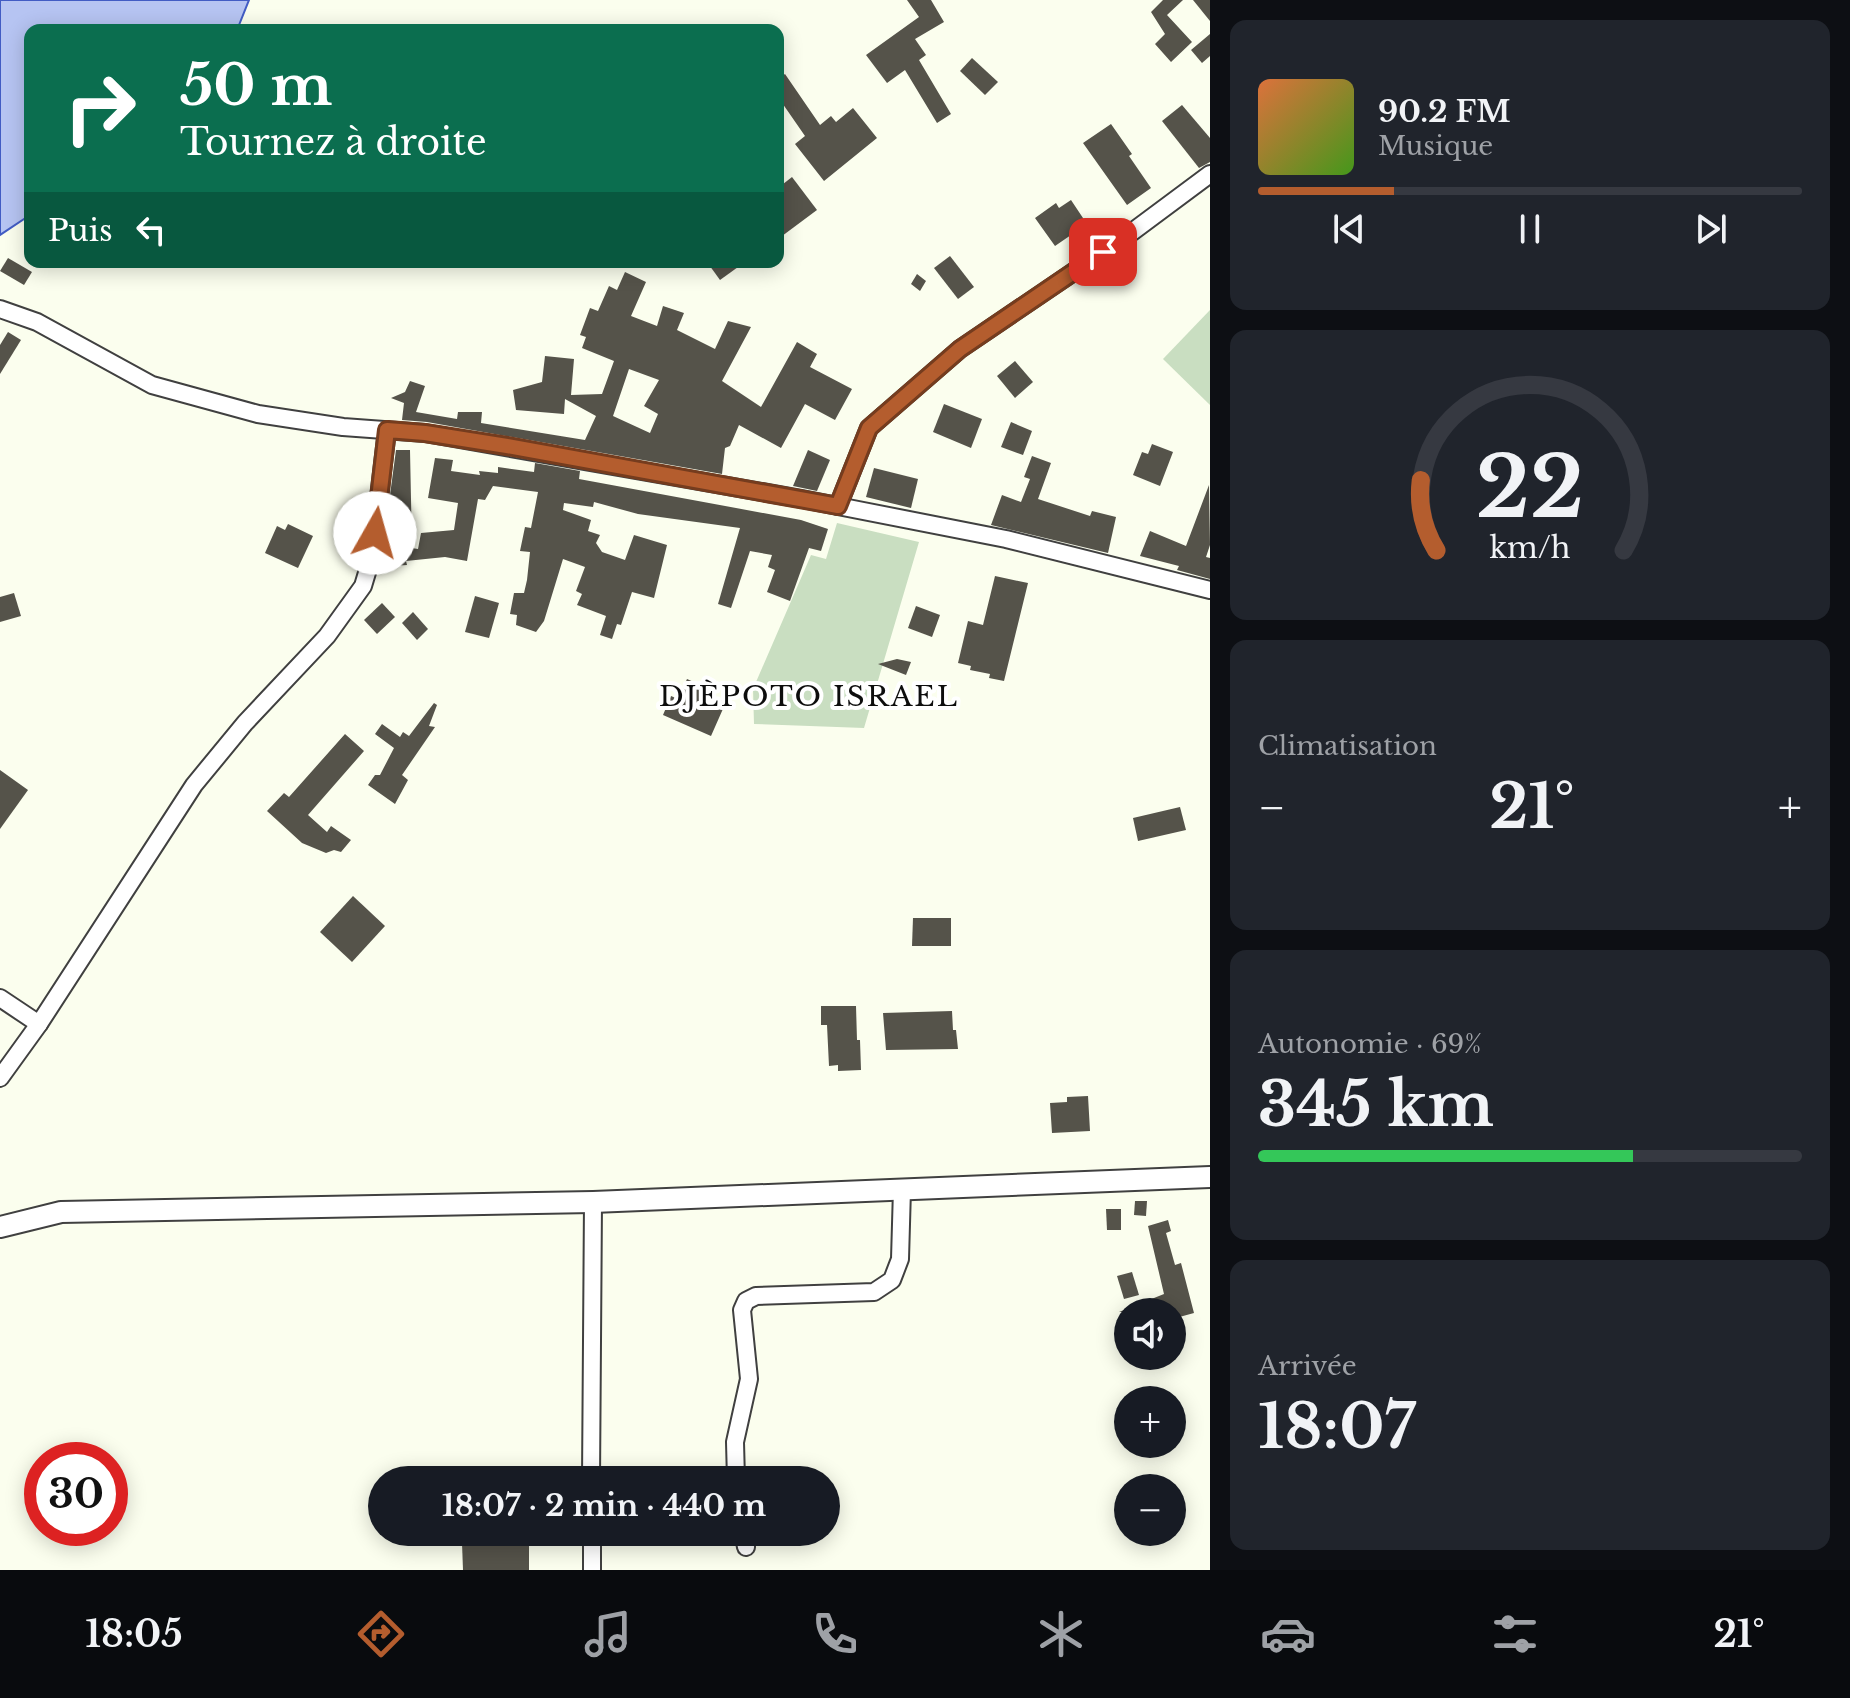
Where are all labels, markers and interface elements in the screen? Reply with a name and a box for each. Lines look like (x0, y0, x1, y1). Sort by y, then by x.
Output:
text: 50 m (180, 51, 332, 120)
icon: right (48, 56, 152, 160)
text: 90.2 FM (1378, 93, 1511, 130)
text: Tournez à droite (180, 120, 487, 165)
text: Musique (1378, 130, 1493, 162)
icon: previous (1327, 207, 1371, 251)
icon: pause (1508, 207, 1552, 251)
icon: next (1689, 207, 1733, 251)
icon: left (129, 208, 173, 252)
text: Puis (48, 212, 113, 249)
pin (1069, 218, 1137, 286)
icon: arrive (1081, 230, 1125, 274)
text: 22 (1476, 436, 1584, 539)
position arrow (333, 491, 417, 575)
text: km/h (1489, 530, 1571, 566)
district label: DJÈPOTO ISRAEL (659, 679, 959, 714)
text: Climatisation (1258, 730, 1437, 762)
text: 21° (1489, 770, 1574, 844)
text: − (1258, 780, 1286, 835)
text: + (1778, 780, 1802, 835)
text: Autonomie · 69% (1258, 1028, 1482, 1060)
text: 345 km (1258, 1068, 1494, 1142)
map controls (1114, 1298, 1186, 1546)
button: sound (1114, 1298, 1186, 1370)
text: Arrivée (1258, 1350, 1357, 1382)
button: + (1114, 1386, 1186, 1458)
text: 18:07 (1258, 1390, 1416, 1464)
speed limit sign: 30 (24, 1442, 128, 1546)
button: − (1114, 1474, 1186, 1546)
text: 18:07 · 2 min · 440 m (442, 1487, 766, 1524)
icon: directions (353, 1606, 409, 1662)
icon: music (580, 1606, 636, 1662)
icon: phone (807, 1606, 863, 1662)
icon: climate (1033, 1606, 1089, 1662)
icon: car (1260, 1606, 1316, 1662)
icon: filters (1487, 1606, 1543, 1662)
text: 18:05 (85, 1612, 183, 1657)
text: 21° (1713, 1612, 1765, 1657)

